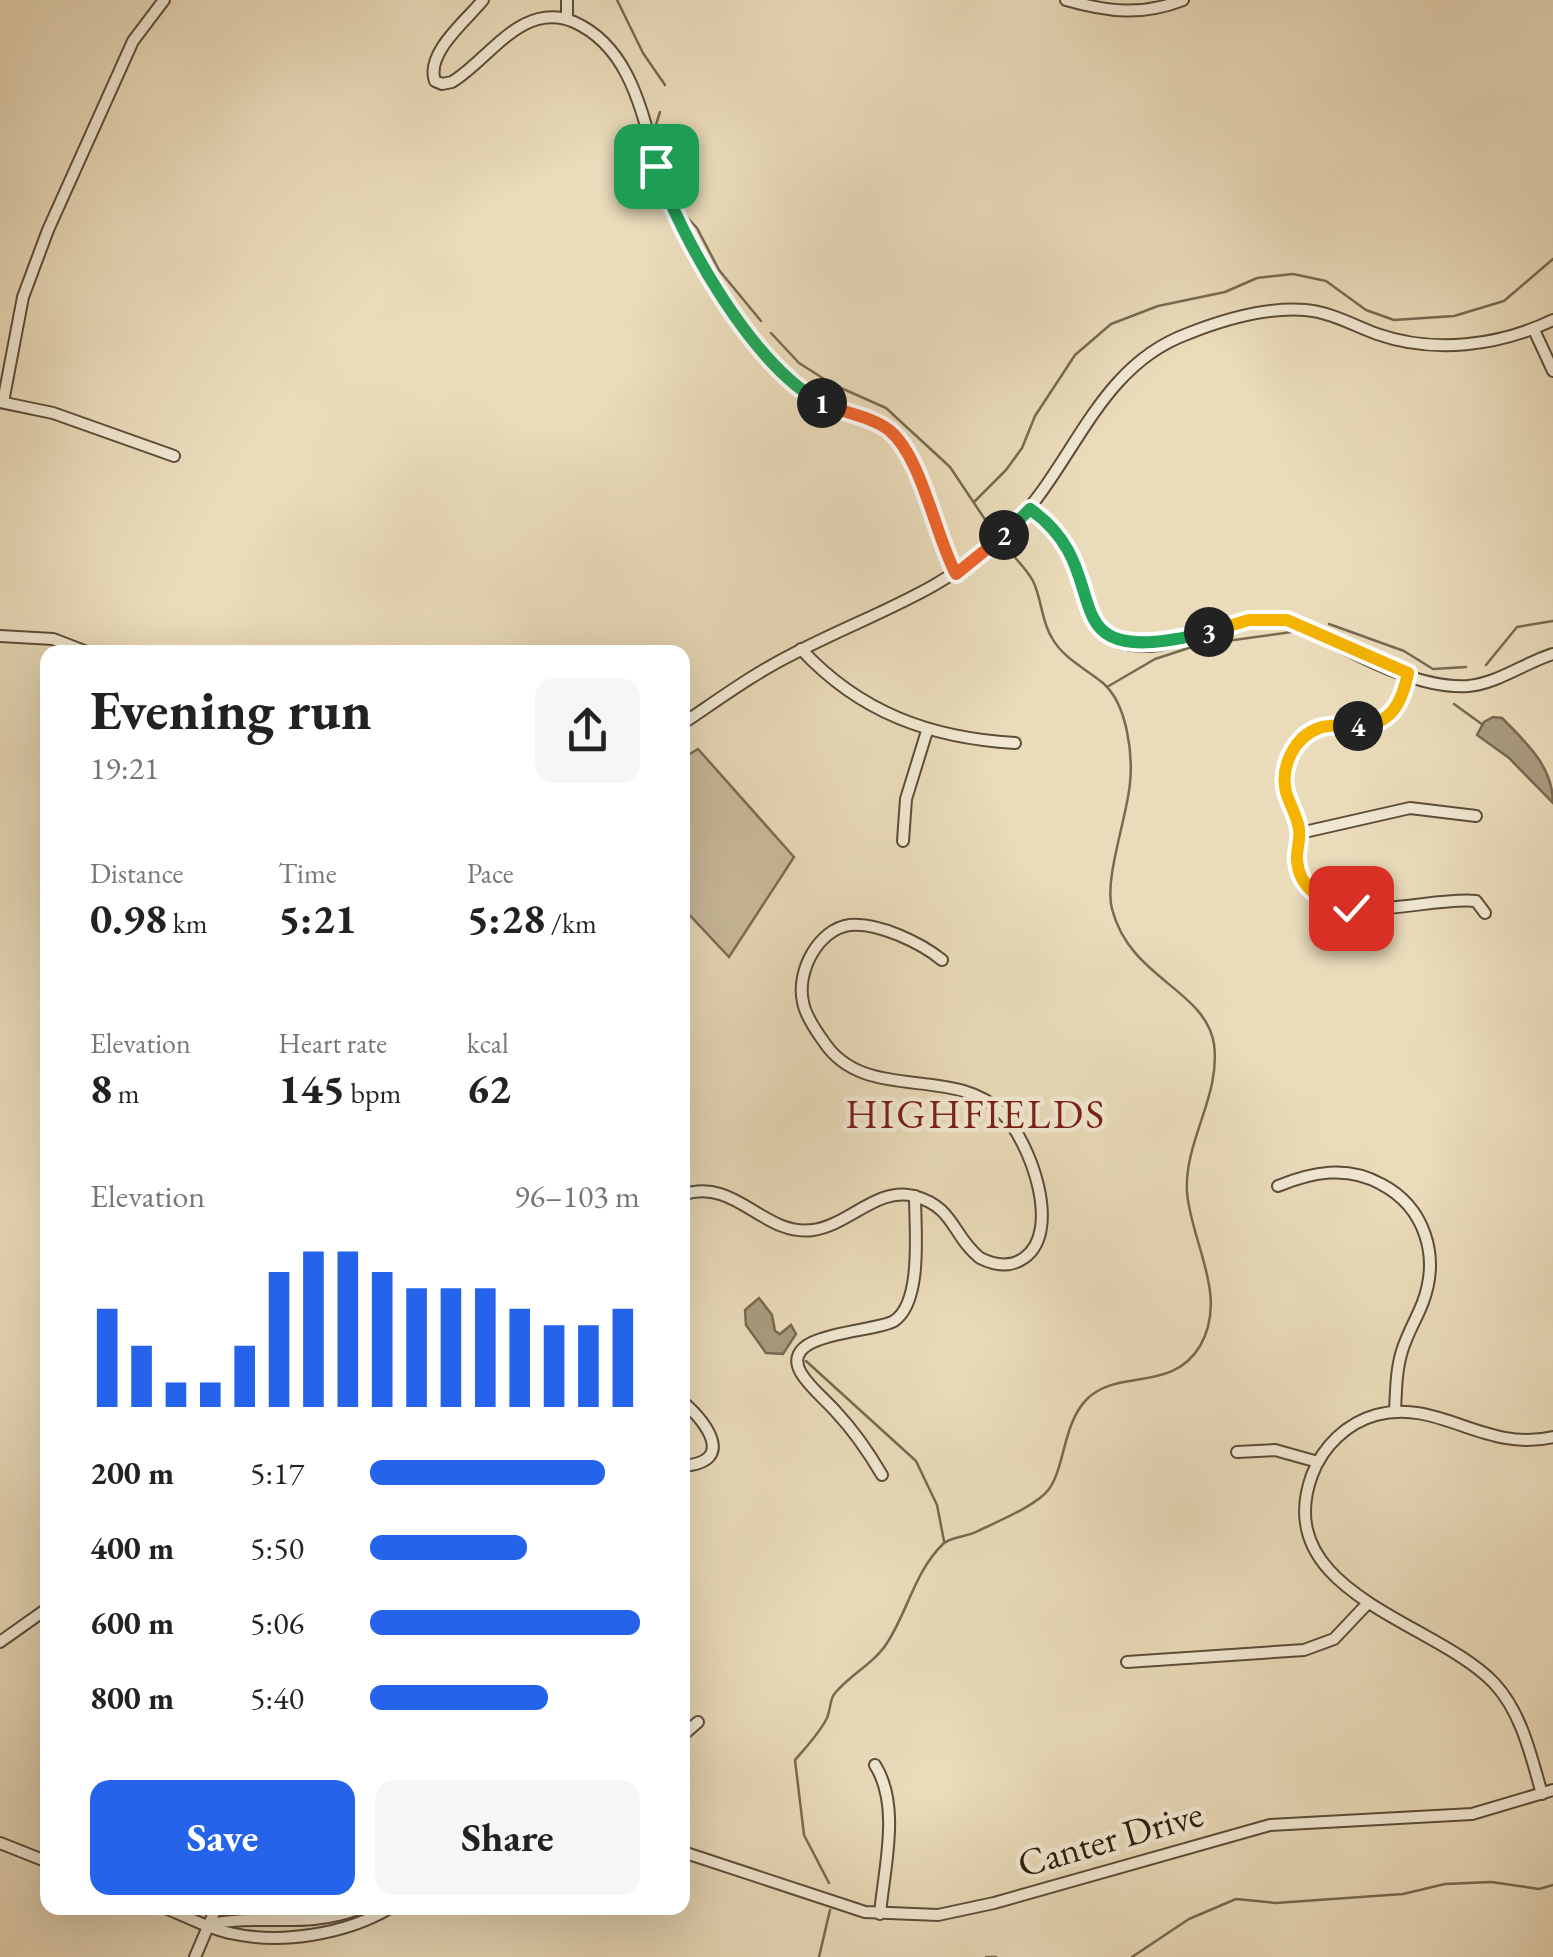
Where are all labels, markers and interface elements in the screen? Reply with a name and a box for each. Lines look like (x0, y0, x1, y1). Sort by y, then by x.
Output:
pin (614, 124, 699, 209)
icon: arrive (629, 139, 684, 194)
pin: 1 (797, 378, 847, 428)
text: 1 (815, 385, 829, 421)
pin: 2 (979, 510, 1029, 560)
text: 2 (997, 517, 1011, 553)
pin: 3 (1184, 607, 1234, 657)
text: 3 (1202, 614, 1216, 650)
text: Evening run (90, 674, 372, 745)
button: share (535, 678, 640, 783)
pin: 4 (1333, 701, 1383, 751)
text: 4 (1351, 708, 1365, 744)
text: 19:21 (90, 747, 159, 789)
text: Distance (90, 855, 184, 891)
text: Time (278, 855, 337, 891)
text: Pace (467, 855, 514, 891)
pin (1309, 866, 1394, 951)
icon: check (1324, 881, 1379, 936)
text: 0.98 (90, 891, 167, 946)
text: 5:21 (278, 891, 357, 946)
text: 5:28 (467, 891, 545, 946)
text: km (167, 905, 208, 941)
text: /km (545, 905, 597, 941)
text: Elevation (90, 1025, 191, 1061)
text: Heart rate (278, 1025, 387, 1061)
text: kcal (467, 1025, 509, 1061)
text: 8 (90, 1061, 112, 1116)
text: 145 (278, 1061, 345, 1116)
text: 62 (467, 1061, 511, 1116)
text: m (112, 1075, 140, 1111)
text: bpm (345, 1075, 401, 1111)
district label: HIGHFIELDS (845, 1088, 1107, 1140)
text: Elevation (90, 1175, 205, 1217)
text: 96–103 m (514, 1175, 640, 1217)
text: 200 m (90, 1452, 174, 1494)
text: 5:17 (250, 1452, 304, 1494)
text: 400 m (90, 1527, 174, 1569)
text: 5:50 (250, 1527, 304, 1569)
text: 600 m (90, 1602, 174, 1644)
text: 5:06 (250, 1602, 304, 1644)
text: 800 m (90, 1677, 174, 1719)
text: 5:40 (250, 1677, 304, 1719)
button: Save (90, 1780, 355, 1895)
button: Share (375, 1780, 640, 1895)
street label: Canter Drive (1012, 1788, 1208, 1888)

